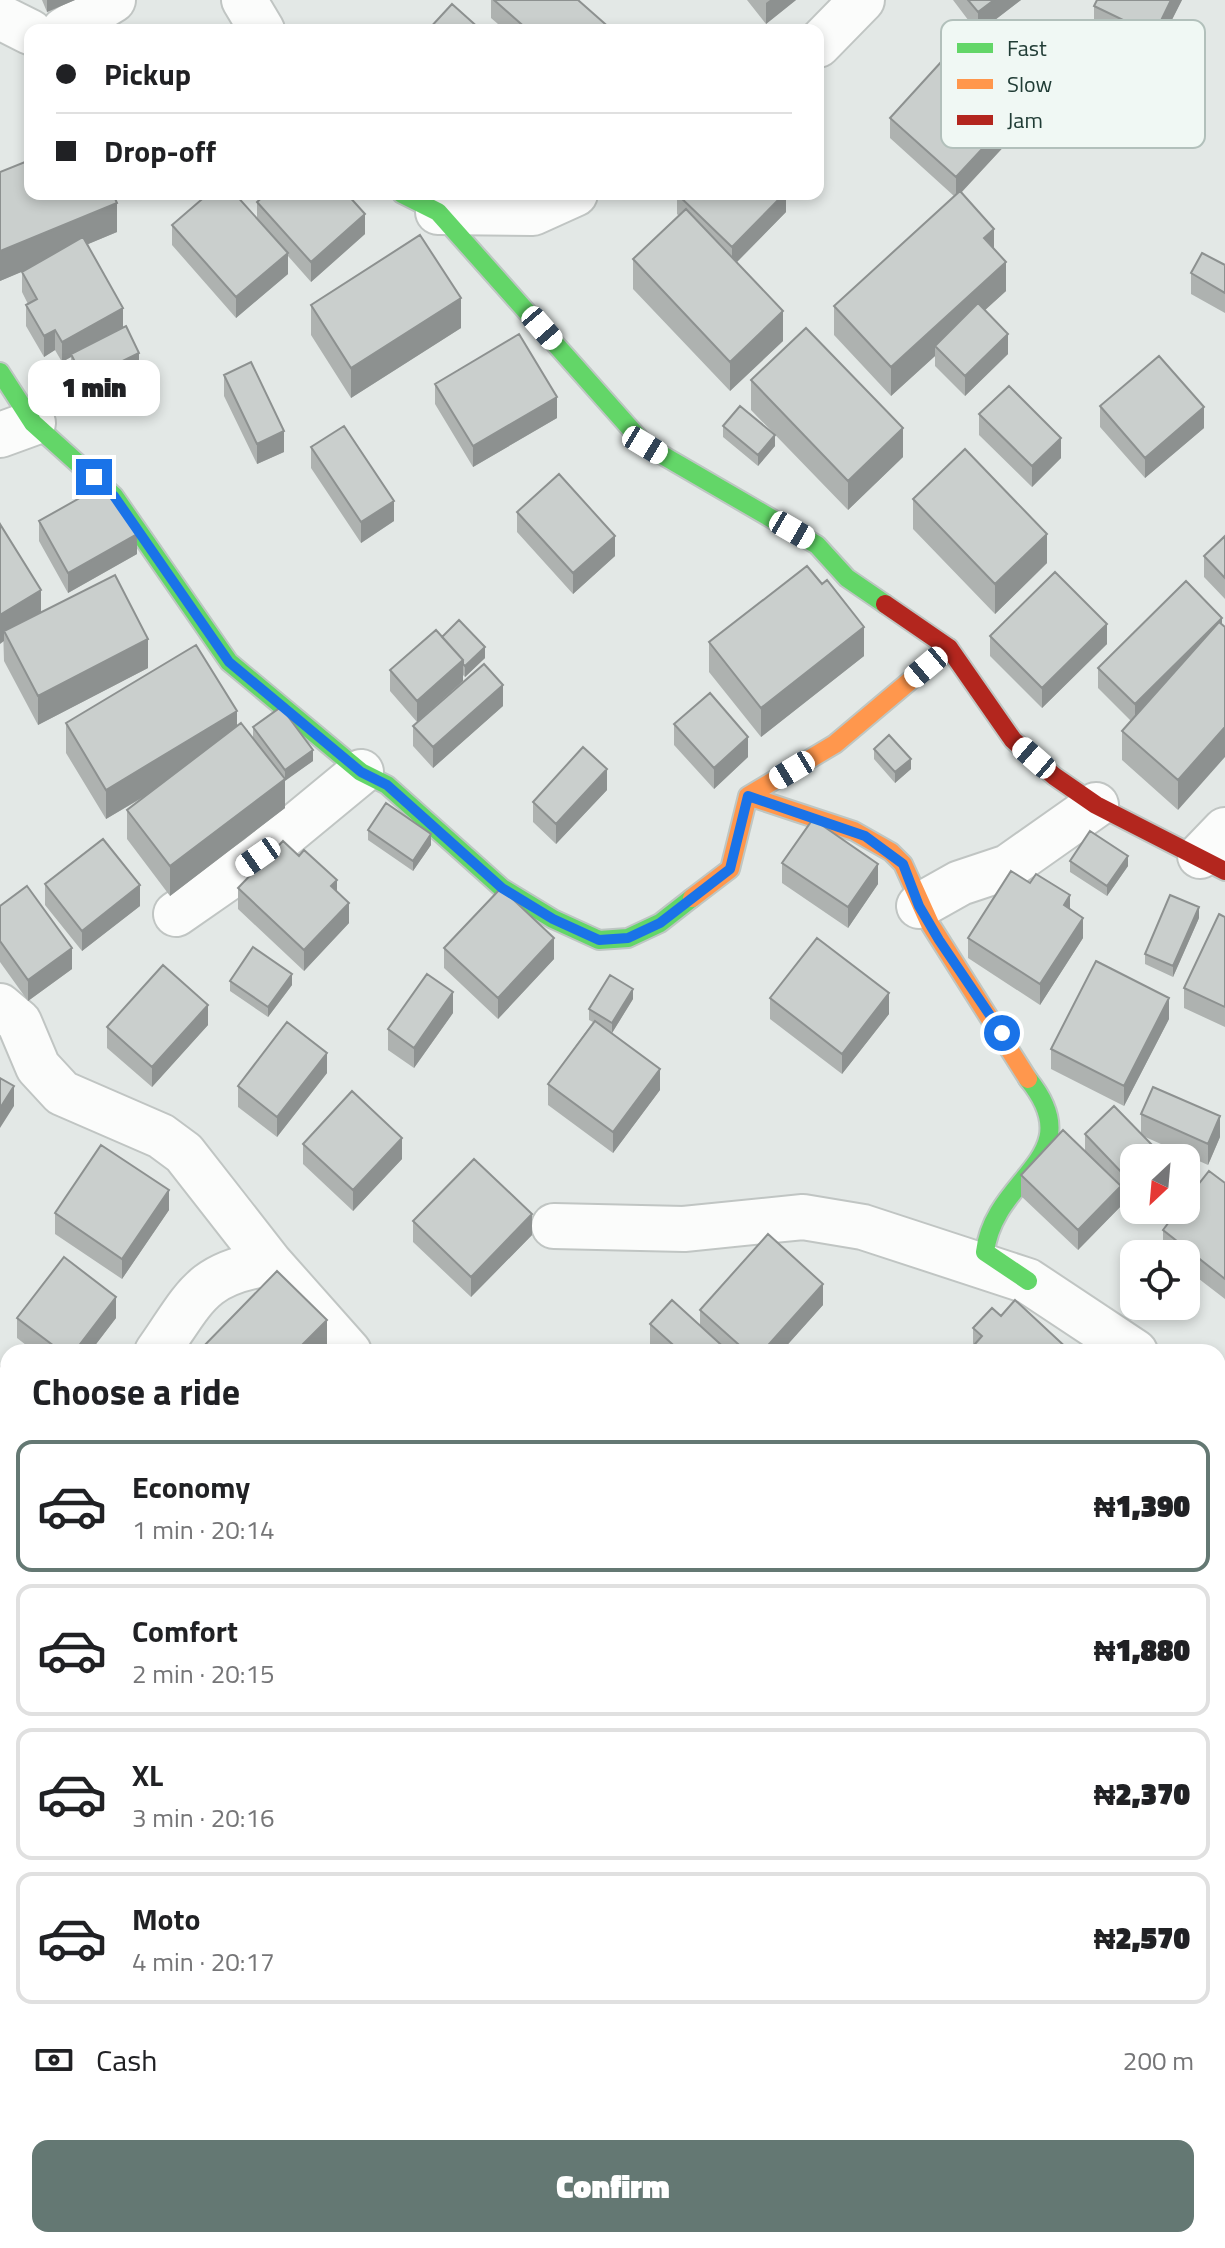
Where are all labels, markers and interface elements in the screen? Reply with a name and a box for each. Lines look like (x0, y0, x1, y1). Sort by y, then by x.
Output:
legend (941, 20, 1205, 148)
text: Fast (1007, 31, 1047, 65)
text: Pickup (104, 51, 191, 97)
text: Slow (1007, 67, 1053, 101)
text: Jam (1007, 103, 1043, 137)
text: Drop-off (104, 128, 216, 174)
car (517, 302, 567, 354)
callout: 1 min (28, 361, 160, 417)
text: 1 min (62, 368, 126, 407)
car (618, 422, 672, 468)
route end (76, 459, 112, 495)
car (765, 508, 819, 552)
car (900, 642, 952, 692)
car (1008, 733, 1060, 783)
car (765, 747, 819, 793)
car (231, 833, 285, 881)
route start (984, 1015, 1020, 1051)
north arrow (1120, 1144, 1200, 1224)
map controls (1120, 1144, 1200, 1320)
button: locate (1120, 1240, 1200, 1320)
text: Choose a ride (32, 1364, 240, 1419)
text: Economy (132, 1464, 250, 1510)
icon: car (36, 1470, 108, 1542)
text: ₦1,390 (1094, 1483, 1190, 1529)
text: 1 min · 20:14 (132, 1510, 275, 1549)
text: Comfort (132, 1608, 238, 1654)
icon: car (36, 1614, 108, 1686)
text: ₦1,880 (1094, 1627, 1190, 1673)
text: 2 min · 20:15 (132, 1654, 275, 1693)
text: XL (132, 1752, 163, 1798)
icon: car (36, 1758, 108, 1830)
text: ₦2,370 (1094, 1771, 1190, 1817)
text: 3 min · 20:16 (132, 1798, 275, 1837)
text: Moto (132, 1896, 200, 1942)
icon: car (36, 1902, 108, 1974)
text: ₦2,570 (1094, 1915, 1190, 1961)
text: 4 min · 20:17 (132, 1942, 275, 1981)
text: Cash (96, 2037, 157, 2083)
icon: cash (32, 2038, 76, 2082)
text: 200 m (1123, 2041, 1194, 2080)
button: Confirm (32, 2140, 1194, 2232)

